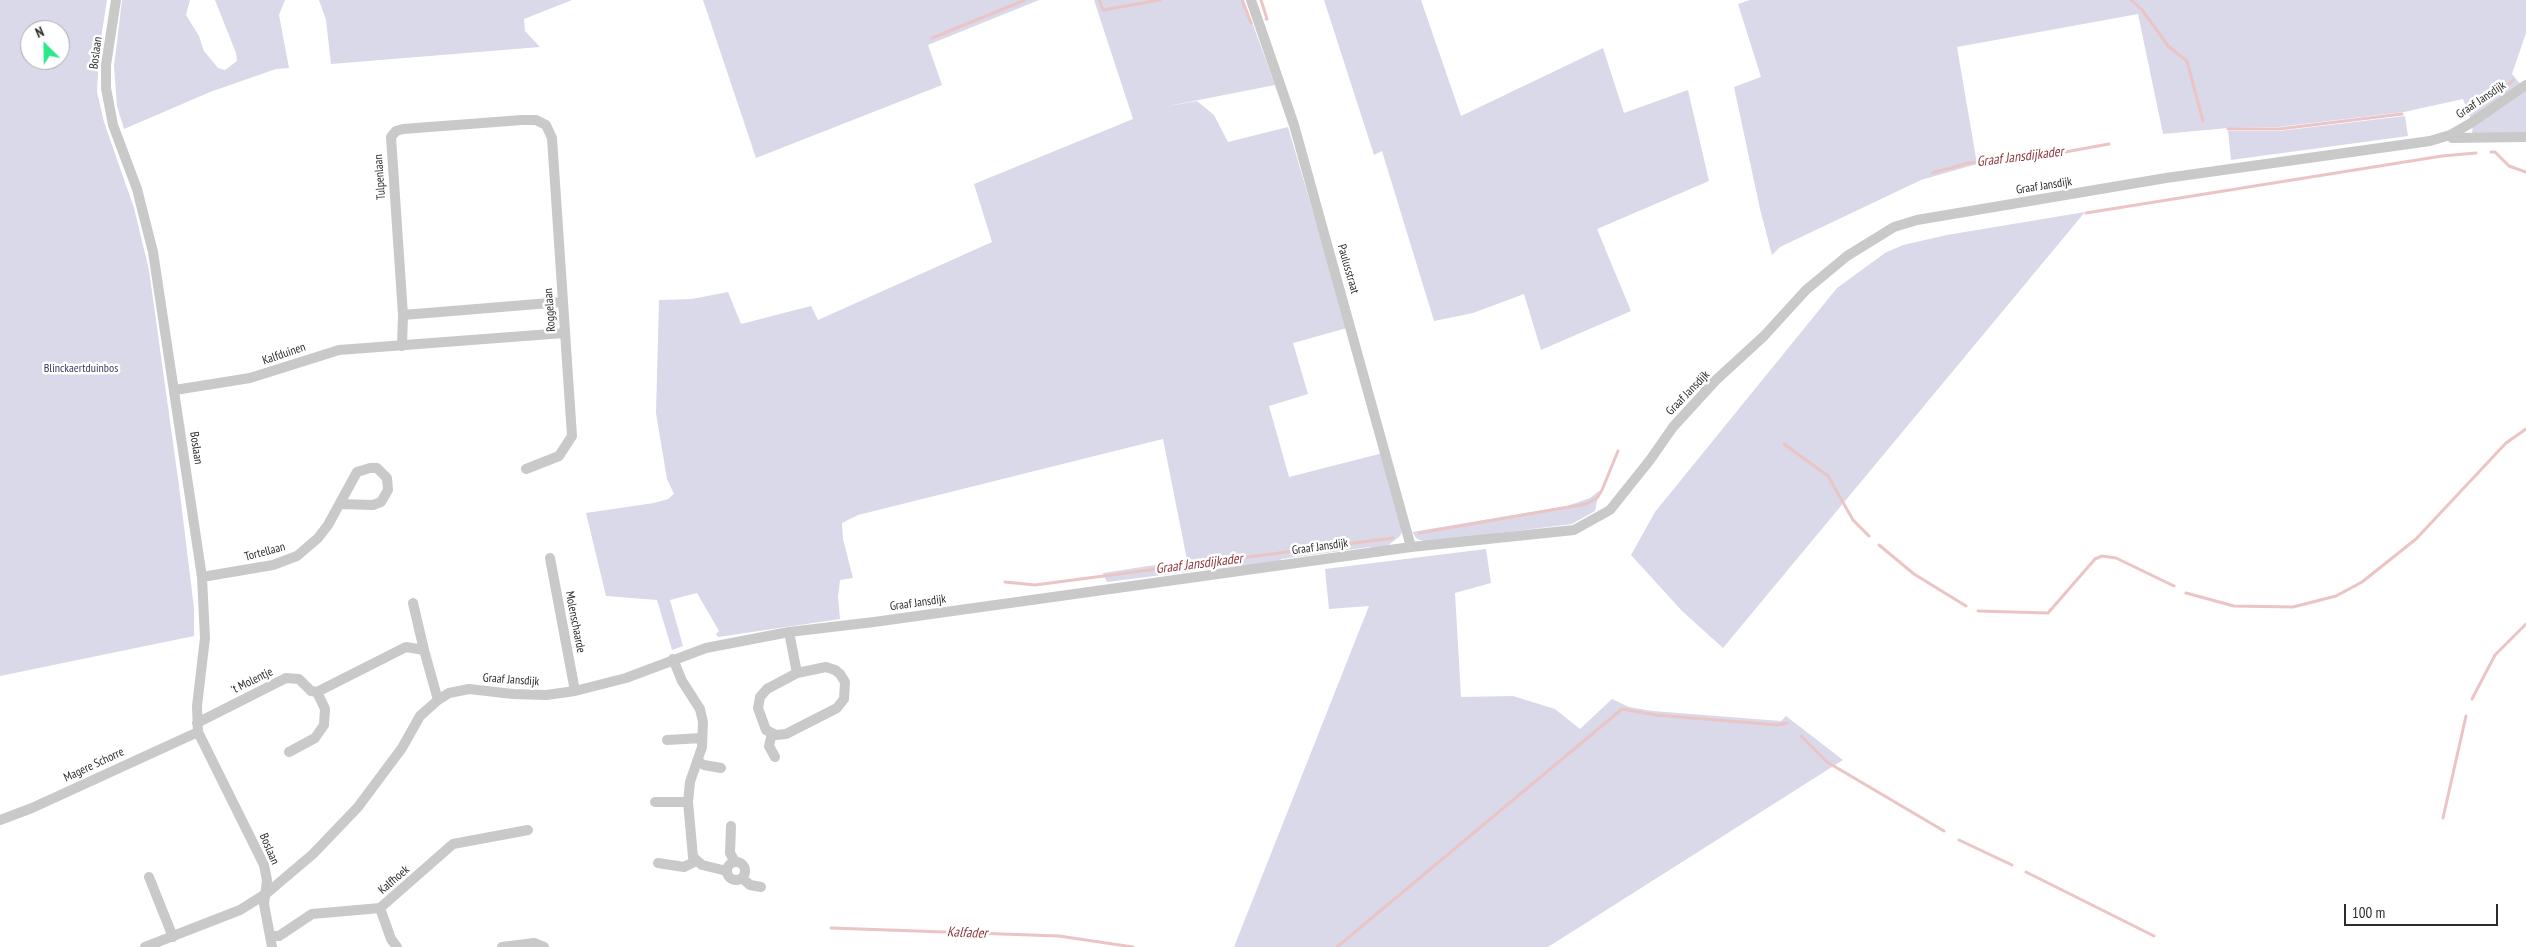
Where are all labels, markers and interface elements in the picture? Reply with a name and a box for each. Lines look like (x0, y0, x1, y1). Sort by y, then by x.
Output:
north arrow (20, 20, 70, 70)
text: N (33, 22, 47, 42)
street label: Boslaan (87, 36, 105, 70)
street label: Graaf Jansdijk (2454, 78, 2508, 122)
water label: Graaf Jansdijkader (1976, 143, 2064, 171)
street label: Tulpenlaan (371, 154, 389, 200)
street label: Graaf Jansdijk (2015, 174, 2073, 198)
street label: Paulusstraat (1334, 243, 1362, 295)
street label: Roggelaan (541, 288, 559, 332)
street label: Kalfduinen (260, 340, 308, 368)
park label: Blinckaertduinbos (44, 362, 118, 376)
street label: Graaf Jansdijk (1663, 368, 1713, 418)
street label: Boslaan (187, 431, 205, 465)
street label: Graaf Jansdijk (1291, 536, 1349, 558)
street label: Tortellaan (243, 540, 287, 564)
water label: Graaf Jansdijkader (1155, 550, 1243, 578)
street label: Molenschaarde (562, 590, 588, 654)
street label: Graaf Jansdijk (889, 592, 947, 614)
street label: 't Molentje (229, 665, 275, 697)
street label: Graaf Jansdijk (482, 671, 540, 689)
street label: Magere Schorre (62, 745, 126, 785)
street label: Boslaan (256, 831, 282, 867)
street label: Kalfhoek (376, 863, 412, 897)
scale bar (2346, 894, 2500, 926)
text: 100 m (2352, 903, 2385, 922)
water label: Kalfader (947, 924, 987, 942)

